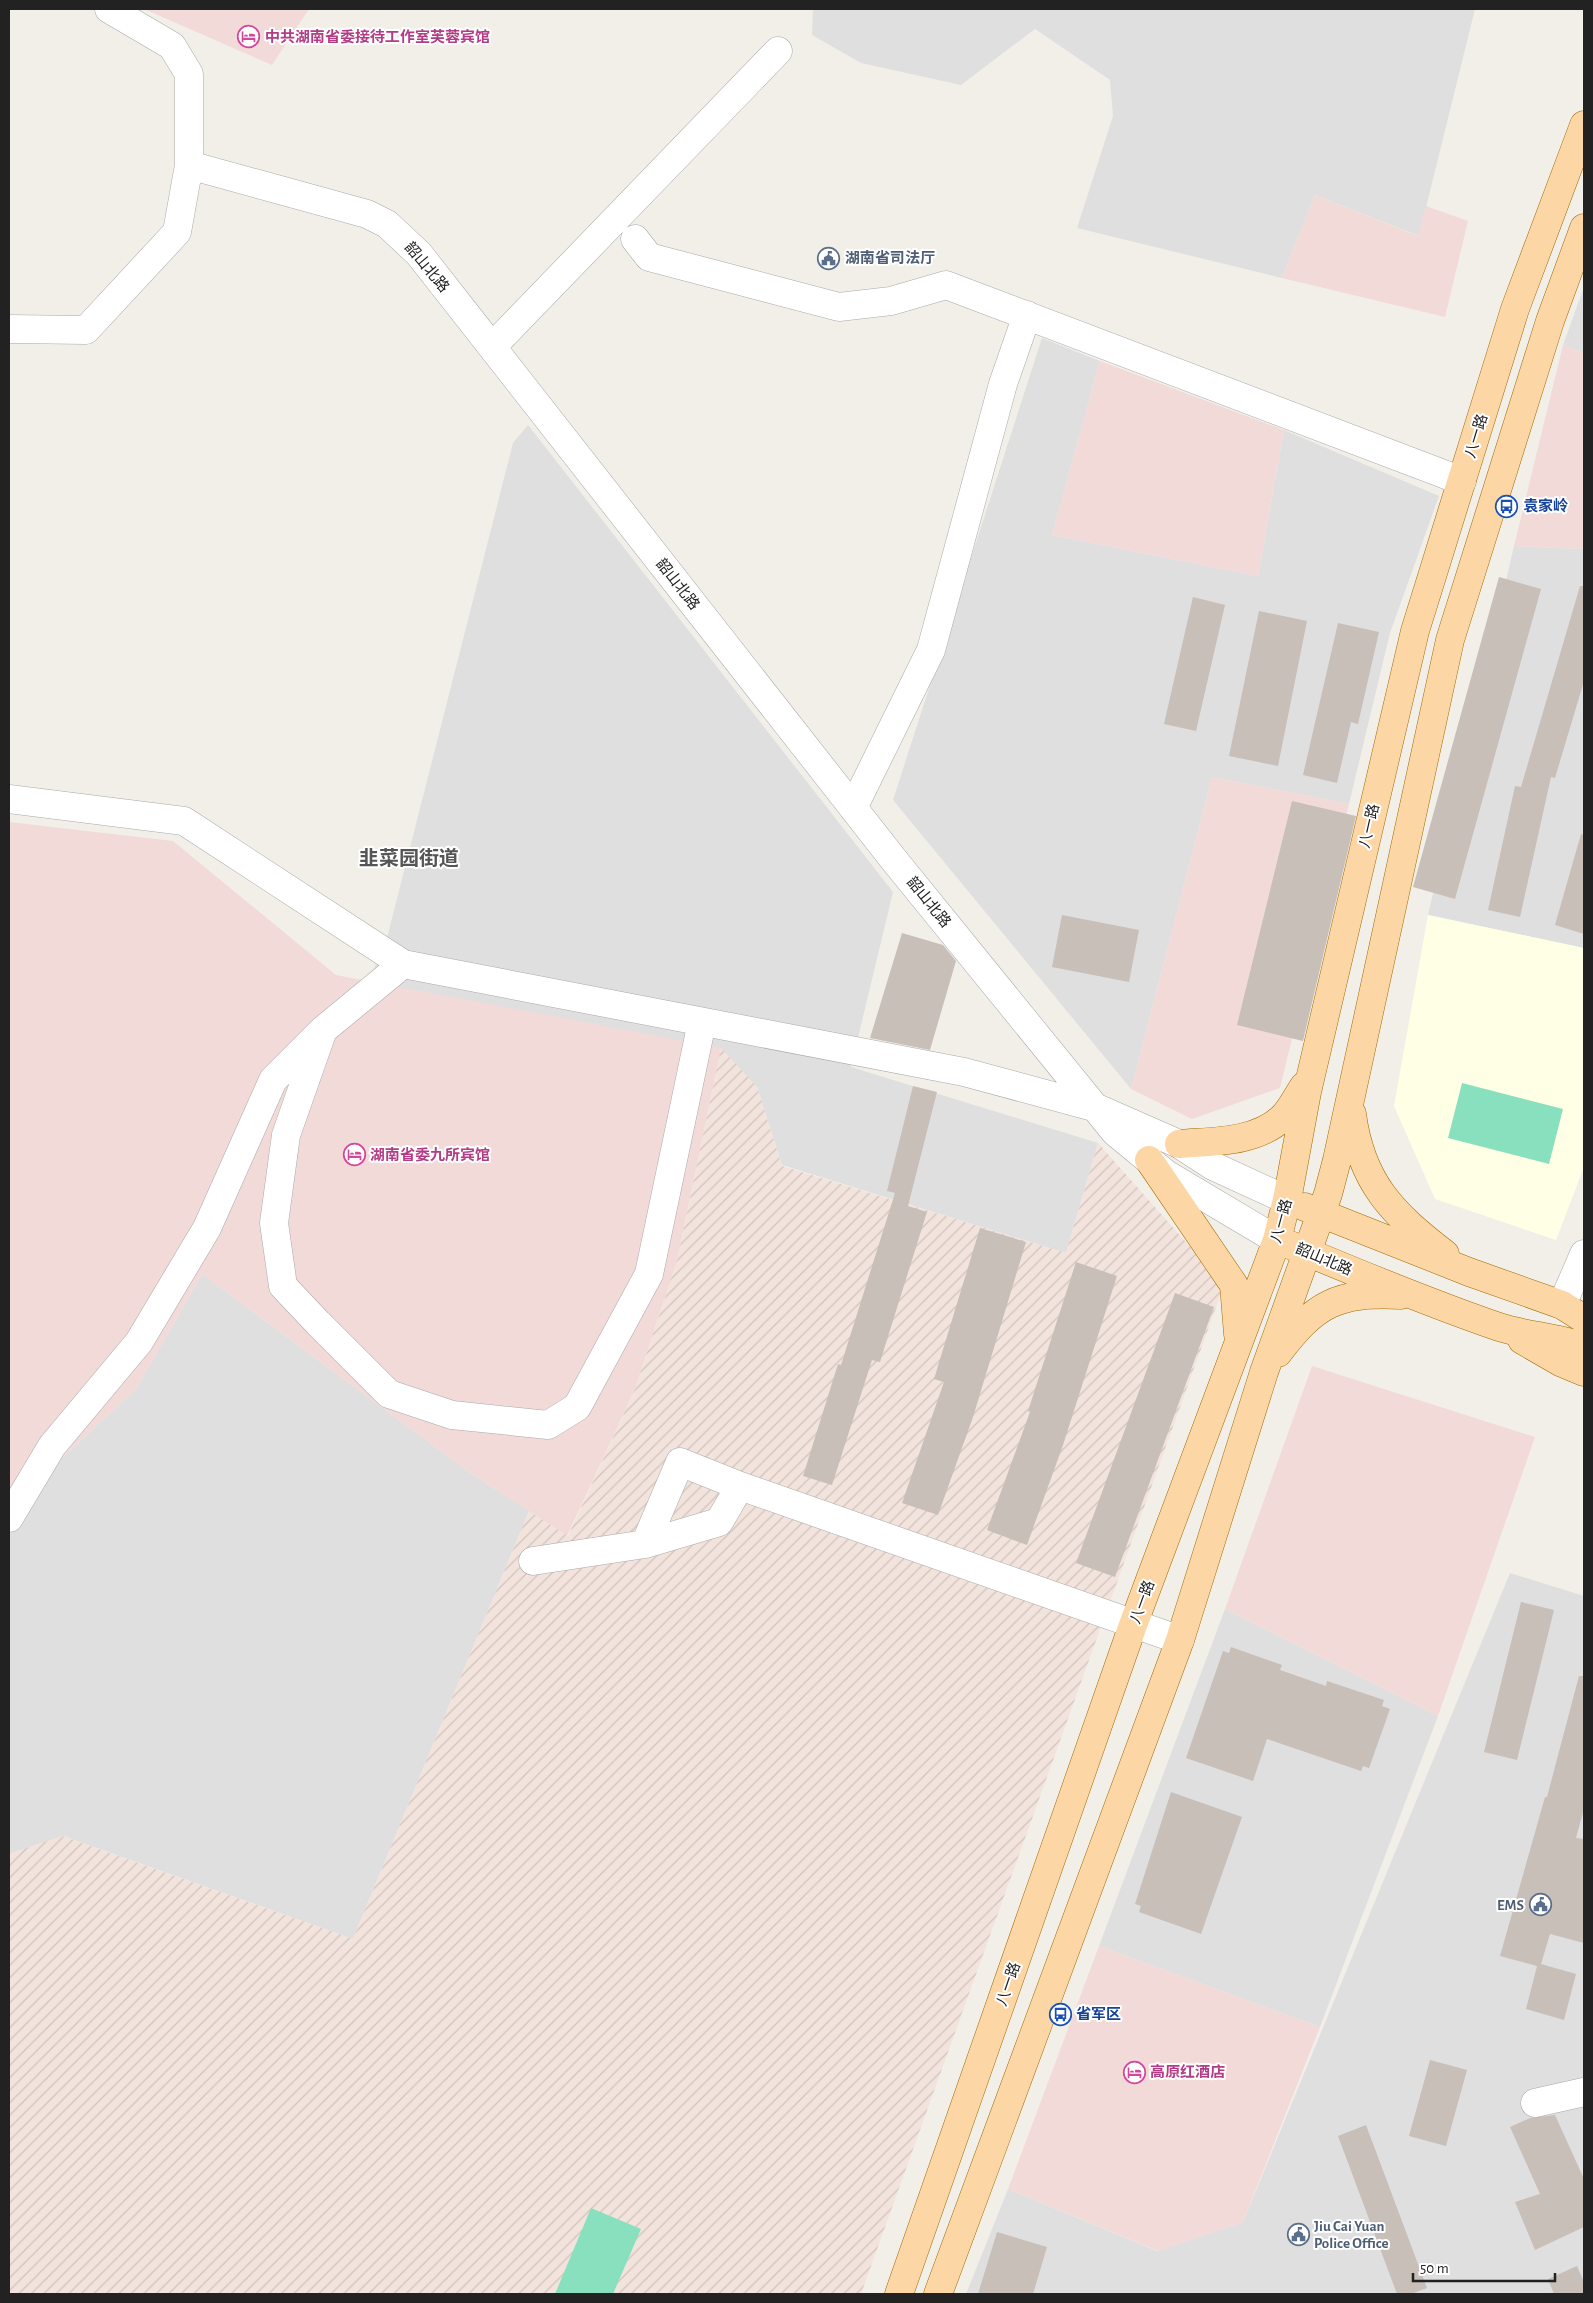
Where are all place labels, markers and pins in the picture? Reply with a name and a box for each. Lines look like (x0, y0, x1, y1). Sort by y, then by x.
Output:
hotel icon: 中共湖南省委接待工作室芙蓉宾馆 (237, 25, 261, 49)
place label: 中共湖南省委接待工作室芙蓉宾馆 (265, 29, 490, 45)
public building icon: 湖南省司法厅 (817, 246, 841, 270)
place label: 湖南省司法厅 (845, 250, 935, 266)
bus stop icon: 袁家岭 (1495, 494, 1519, 518)
place label: 袁家岭 (1523, 497, 1568, 514)
hotel icon: 湖南省委九所宾馆 (342, 1143, 366, 1167)
place label: 湖南省委九所宾馆 (370, 1147, 490, 1163)
public building icon: EMS (1528, 1893, 1552, 1917)
place label: EMS (1497, 1898, 1524, 1913)
bus stop icon: 省军区 (1048, 2002, 1072, 2026)
place label: 省军区 (1076, 2006, 1121, 2022)
hotel icon: 高原红酒店 (1122, 2060, 1146, 2084)
place label: 高原红酒店 (1150, 2064, 1225, 2080)
place label: Jiu Cai Yuan Police Office (1314, 2219, 1389, 2251)
public building icon: Jiu Cai Yuan Police Office (1286, 2223, 1310, 2247)

